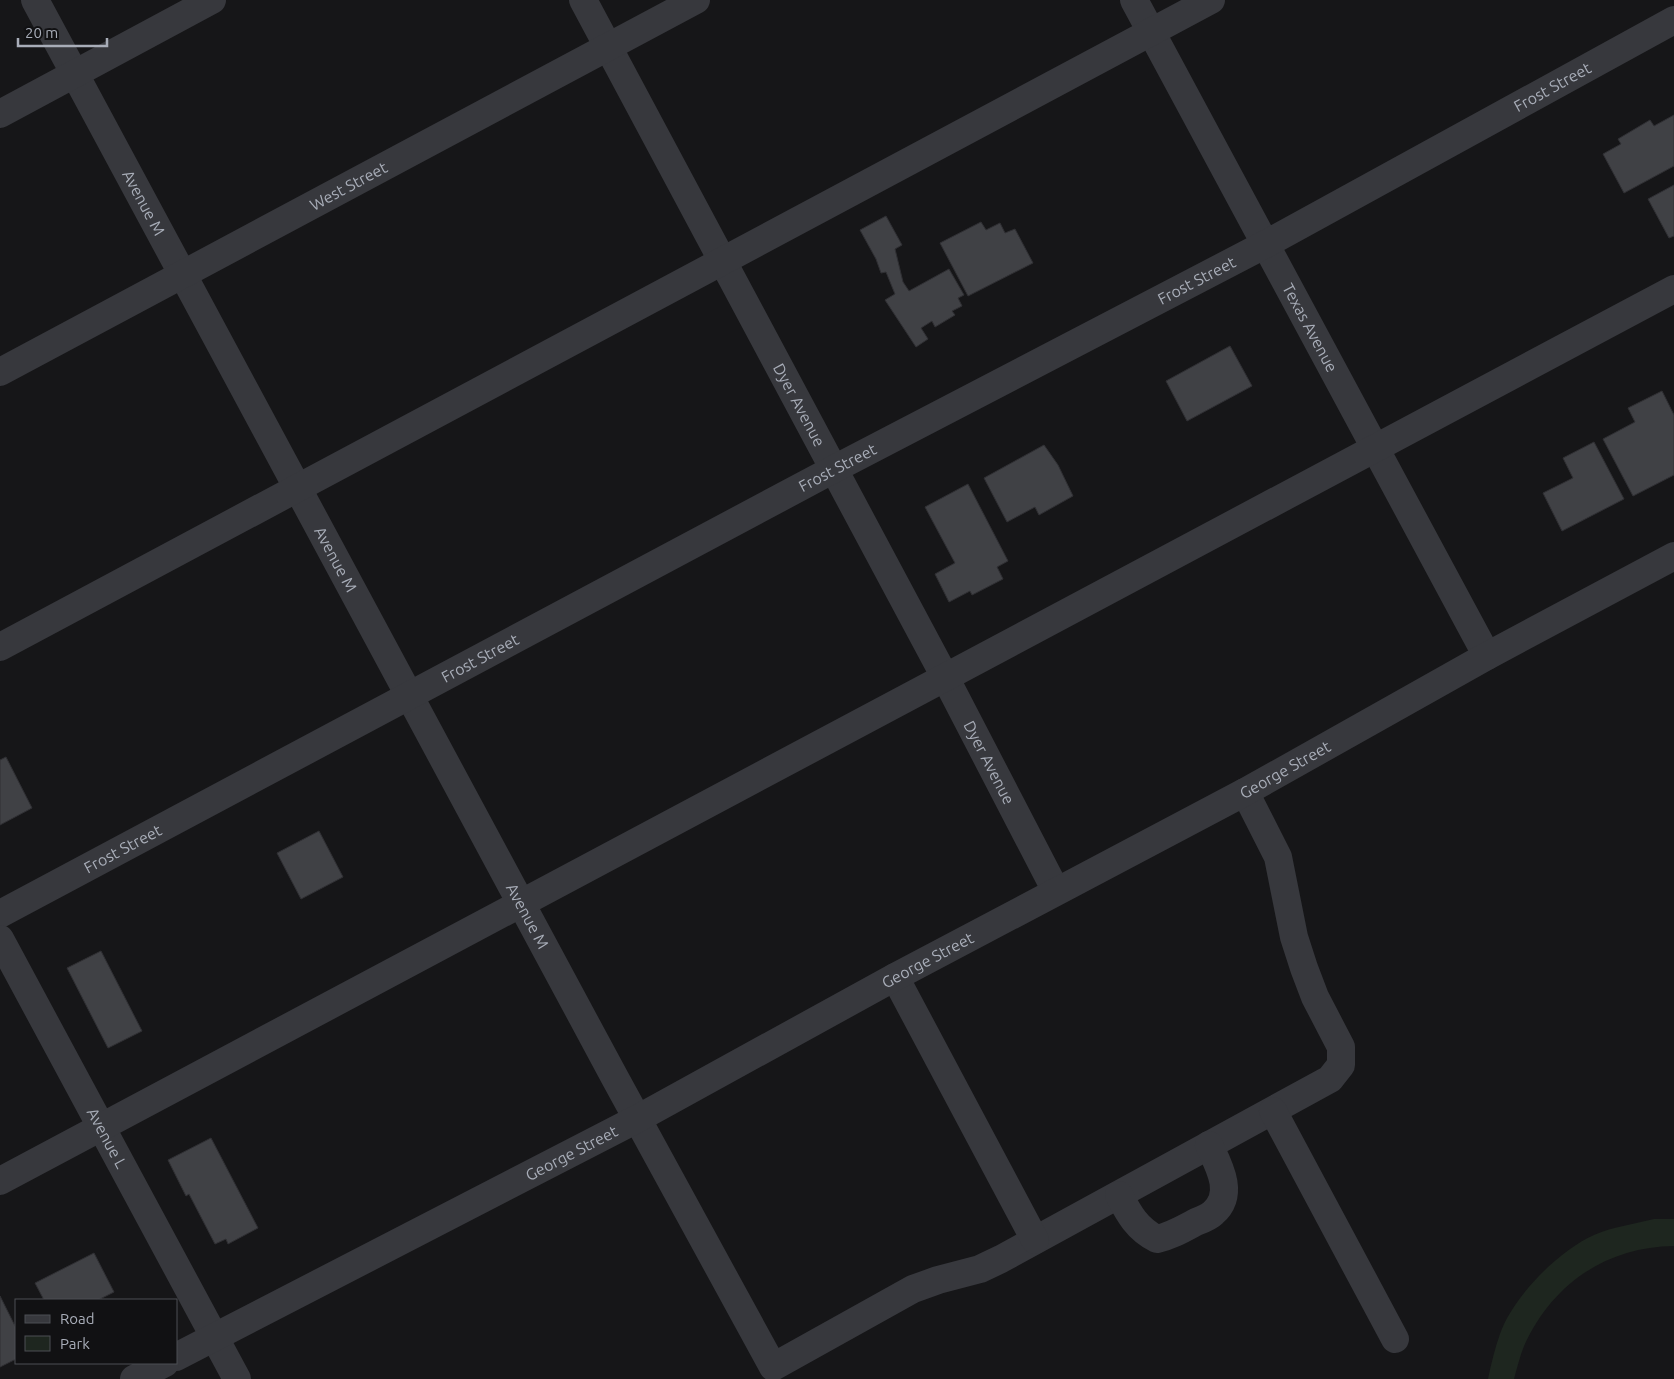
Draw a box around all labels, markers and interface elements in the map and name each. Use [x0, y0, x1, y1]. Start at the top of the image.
scale bar [18, 15, 106, 47]
text: 20 m [25, 24, 58, 41]
street label: Frost Street [1511, 58, 1595, 115]
street label: West Street [307, 157, 391, 214]
street label: Avenue M [119, 167, 169, 238]
street label: Frost Street [1155, 252, 1239, 308]
street label: Texas Avenue [1279, 280, 1341, 375]
street label: Dyer Avenue [770, 360, 829, 449]
street label: Frost Street [795, 439, 880, 495]
street label: Avenue M [311, 523, 361, 595]
street label: Frost Street [438, 630, 522, 686]
street label: Dyer Avenue [960, 718, 1018, 807]
street label: George Street [1236, 737, 1334, 802]
street label: Frost Street [81, 820, 165, 877]
street label: Avenue M [503, 880, 553, 952]
street label: George Street [878, 928, 977, 992]
street label: Avenue L [84, 1105, 131, 1171]
street label: George Street [522, 1121, 621, 1184]
legend [15, 1299, 178, 1364]
text: Road [60, 1310, 95, 1327]
text: Park [60, 1335, 90, 1352]

